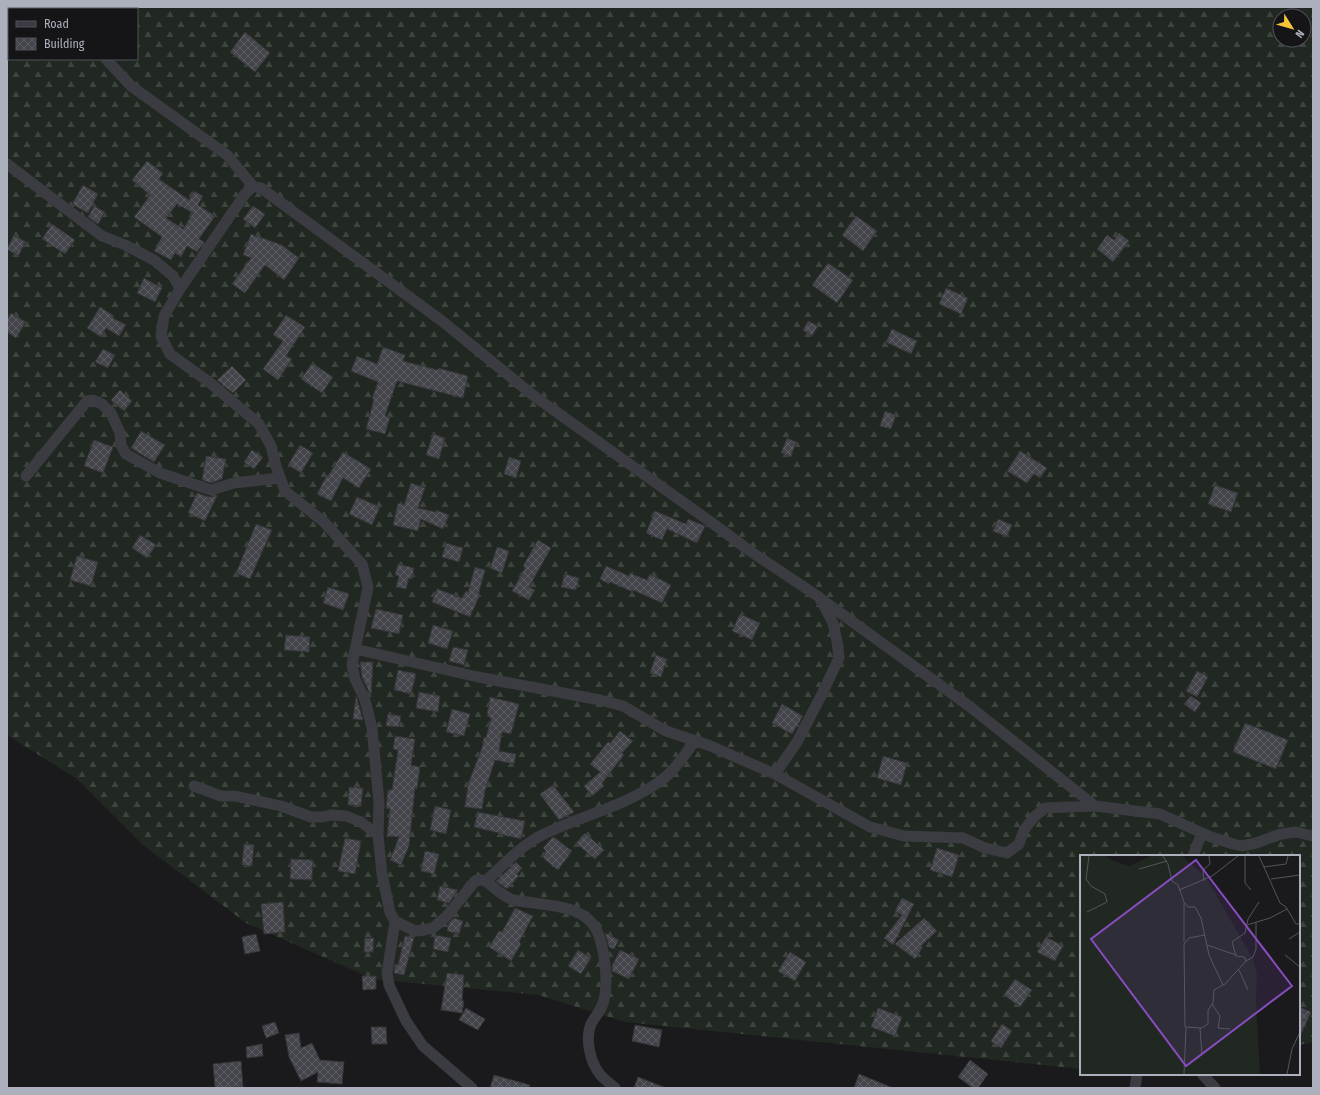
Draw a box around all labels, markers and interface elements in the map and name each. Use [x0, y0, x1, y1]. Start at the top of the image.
legend [8, 8, 138, 60]
north arrow [1272, 8, 1312, 48]
text: Road [44, 17, 69, 31]
text: N [1292, 27, 1307, 40]
text: Building [44, 37, 85, 51]
inset map [1080, 855, 1300, 1075]

